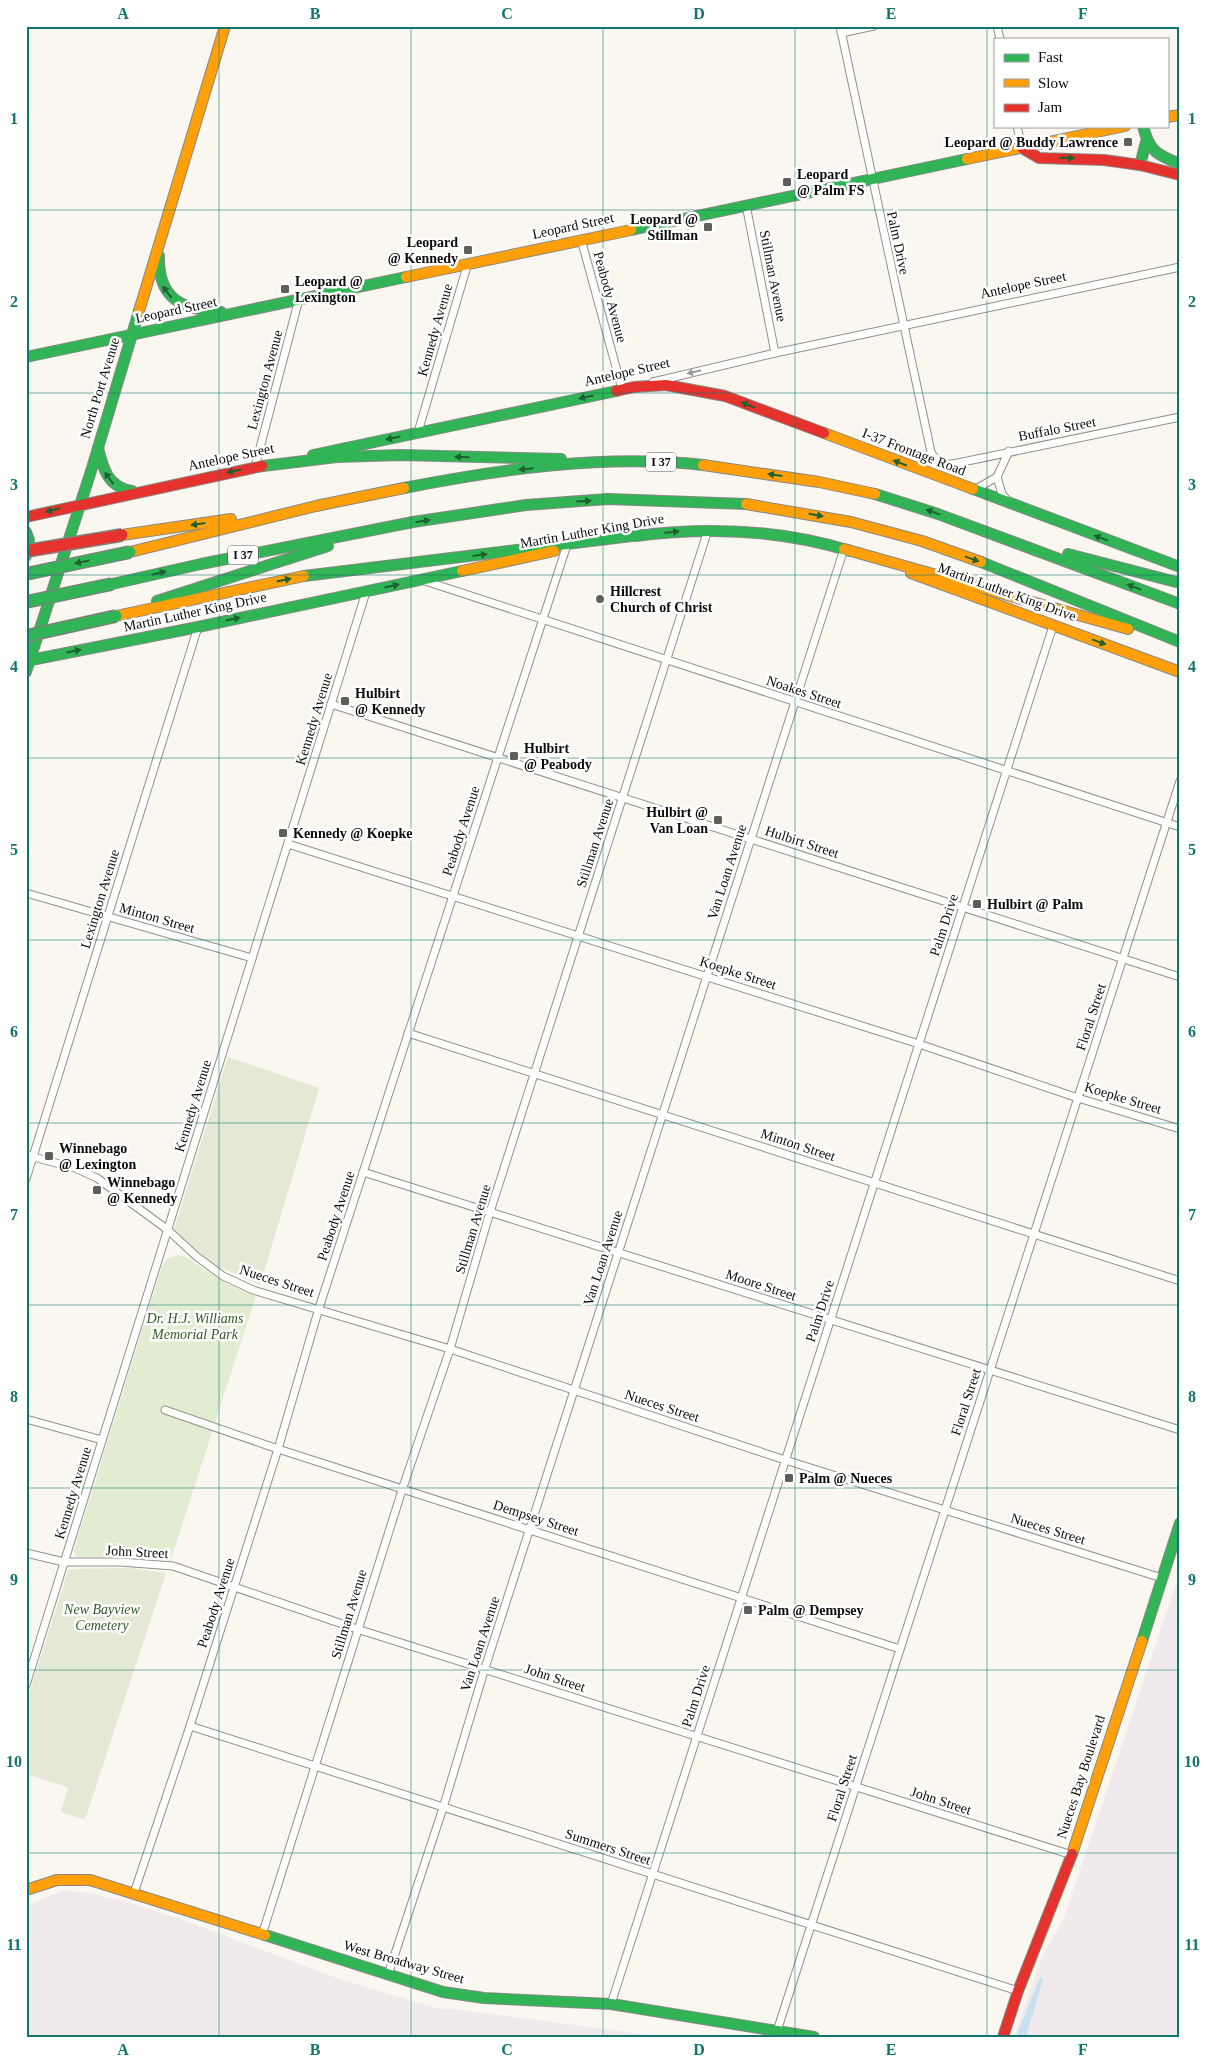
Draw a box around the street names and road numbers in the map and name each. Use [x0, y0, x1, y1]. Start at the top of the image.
street label: Leopard Street [531, 210, 615, 242]
street label: Palm Drive [884, 210, 912, 276]
street label: Stillman Avenue [757, 229, 789, 323]
street label: Peabody Avenue [591, 250, 629, 344]
street label: Antelope Street [979, 269, 1067, 301]
street label: Kennedy Avenue [415, 282, 455, 378]
street label: Leopard Street [134, 294, 218, 326]
street label: Lexington Avenue [244, 328, 286, 432]
street label: North Port Avenue [78, 336, 122, 440]
street label: Antelope Street [583, 355, 671, 389]
street label: Buffalo Street [1017, 414, 1097, 444]
street label: I-37 Frontage Road [860, 425, 968, 479]
street label: Antelope Street [187, 441, 275, 473]
road number: I 37 [646, 452, 676, 472]
street label: Martin Luther King Drive [519, 511, 665, 551]
road number: I 37 [228, 546, 258, 564]
street label: Martin Luther King Drive [936, 560, 1078, 624]
street label: Martin Luther King Drive [122, 590, 268, 634]
street label: Kennedy Avenue [293, 671, 335, 767]
street label: Noakes Street [765, 673, 844, 711]
street label: Peabody Avenue [439, 784, 483, 878]
street label: Stillman Avenue [574, 797, 616, 889]
street label: Van Loan Avenue [705, 822, 749, 922]
street label: Hulbirt Street [763, 823, 841, 861]
street label: Lexington Avenue [78, 848, 122, 950]
street label: Palm Drive [927, 892, 961, 958]
street label: Minton Street [118, 900, 196, 936]
street label: Koepke Street [698, 954, 778, 992]
street label: Floral Street [1073, 981, 1109, 1052]
street label: Kennedy Avenue [172, 1058, 214, 1154]
street label: Koepke Street [1083, 1079, 1163, 1117]
street label: Minton Street [759, 1126, 837, 1164]
street label: Peabody Avenue [314, 1169, 358, 1263]
street label: Stillman Avenue [452, 1182, 494, 1276]
street label: Van Loan Avenue [581, 1208, 625, 1308]
street label: Nueces Street [238, 1262, 316, 1300]
street label: Moore Street [724, 1267, 798, 1304]
street label: Palm Drive [803, 1278, 837, 1344]
street label: Floral Street [948, 1366, 984, 1437]
street label: Nueces Street [623, 1387, 701, 1425]
street label: Kennedy Avenue [52, 1445, 94, 1541]
street label: Dempsey Street [491, 1497, 581, 1539]
street label: Nueces Street [1009, 1511, 1087, 1548]
street label: John Street [105, 1543, 169, 1561]
street label: Peabody Avenue [194, 1556, 238, 1650]
street label: Stillman Avenue [328, 1567, 370, 1661]
street label: Van Loan Avenue [458, 1594, 502, 1694]
street label: John Street [523, 1661, 587, 1695]
street label: Palm Drive [679, 1663, 713, 1729]
street label: Nueces Bay Boulevard [1054, 1713, 1108, 1841]
street label: Floral Street [824, 1752, 860, 1823]
street label: John Street [909, 1784, 973, 1818]
street label: Summers Street [563, 1826, 653, 1868]
street label: West Broadway Street [342, 1938, 466, 1986]

